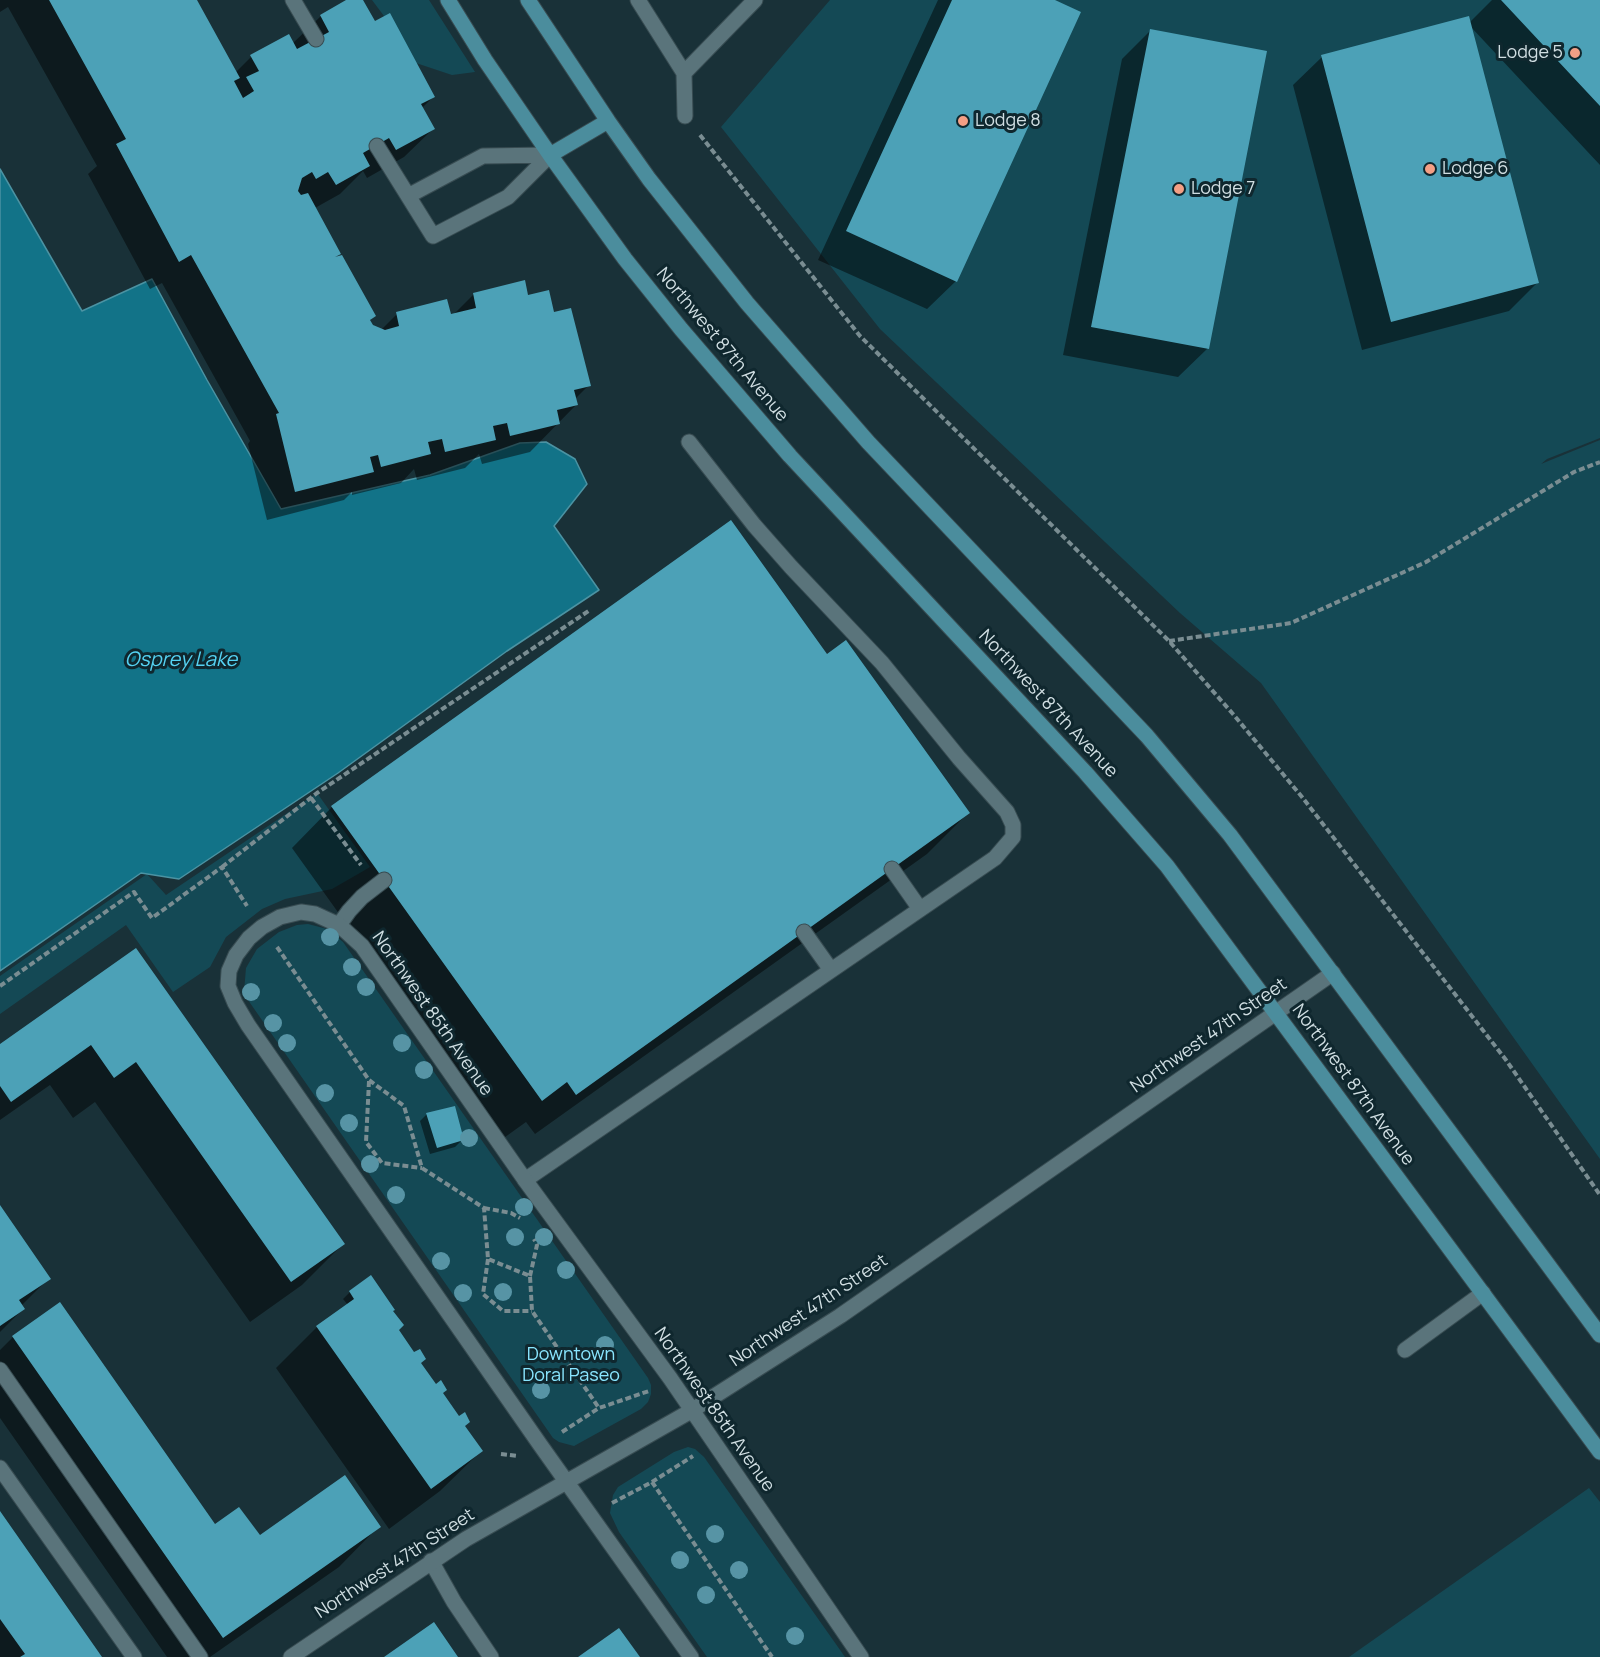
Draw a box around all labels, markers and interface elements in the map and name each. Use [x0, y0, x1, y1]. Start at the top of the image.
place label: Lodge 5 [1497, 42, 1563, 64]
marker: Lodge 5 [1568, 46, 1582, 60]
place label: Lodge 8 [975, 110, 1041, 132]
marker: Lodge 8 [956, 114, 970, 128]
place label: Lodge 6 [1442, 158, 1508, 180]
marker: Lodge 6 [1423, 162, 1437, 176]
place label: Lodge 7 [1191, 178, 1255, 200]
marker: Lodge 7 [1172, 182, 1186, 196]
street label: Northwest 87th Avenue [651, 264, 793, 426]
street label: Northwest 87th Avenue [974, 626, 1122, 782]
water label: Osprey Lake [125, 648, 237, 672]
street label: Northwest 85th Avenue [367, 928, 497, 1100]
street label: Northwest 47th Street [1127, 974, 1291, 1098]
street label: Northwest 87th Avenue [1287, 1000, 1419, 1170]
street label: Northwest 47th Street [726, 1250, 892, 1372]
street label: Northwest 85th Avenue [649, 1324, 779, 1496]
park label: Downtown Doral Paseo [522, 1344, 620, 1386]
street label: Northwest 47th Street [311, 1504, 479, 1624]

